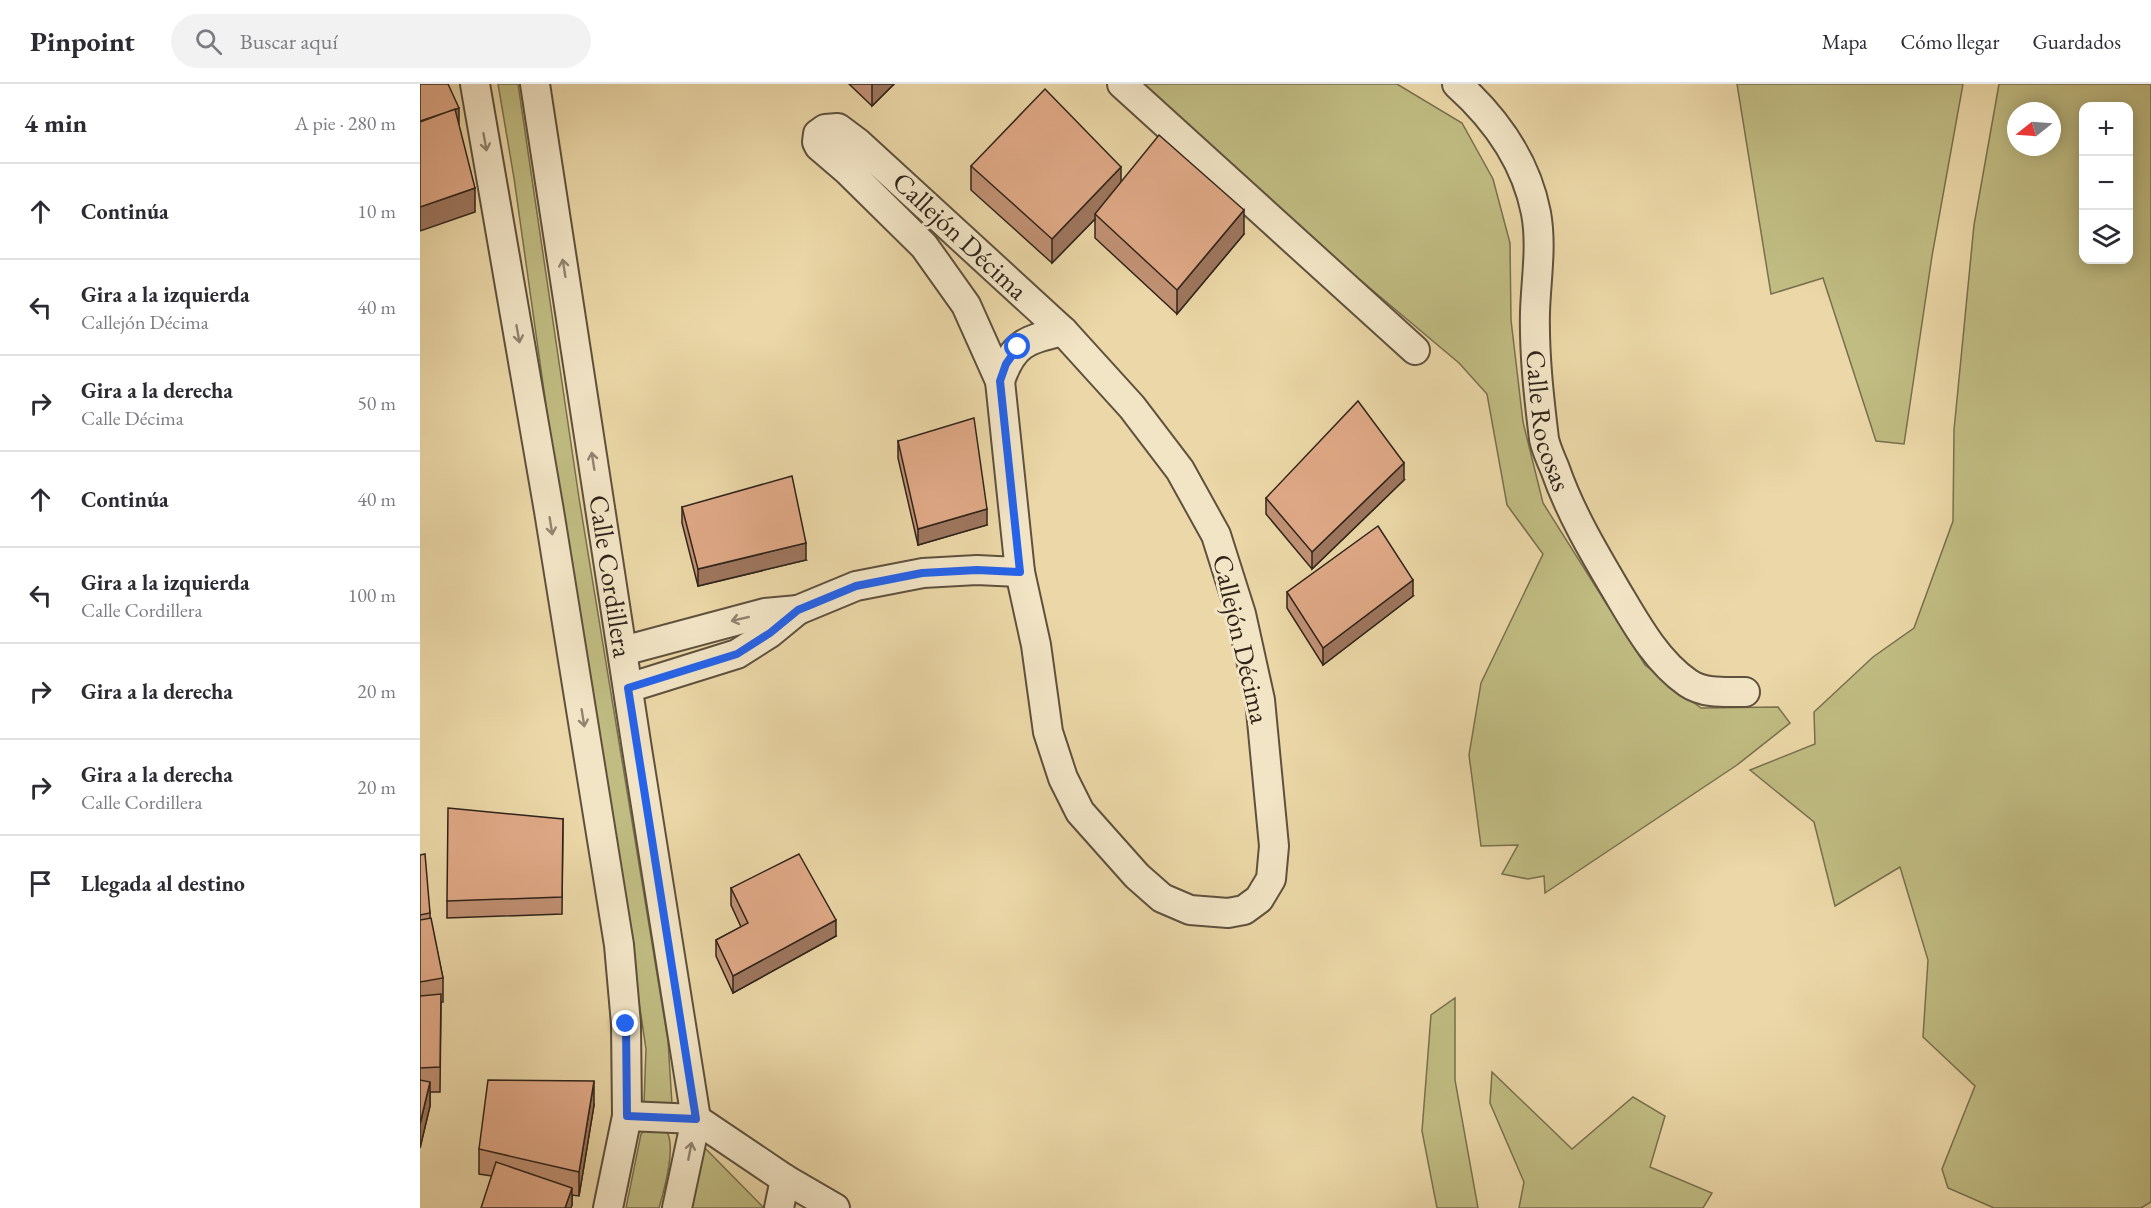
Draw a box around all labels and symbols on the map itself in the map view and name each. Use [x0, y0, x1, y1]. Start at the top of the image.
north arrow [2007, 102, 2061, 156]
one-way arrow [480, 131, 491, 151]
street label: Callejón Décima [885, 164, 1036, 307]
one-way arrow [558, 259, 569, 278]
one-way arrow [513, 323, 524, 343]
route start [1004, 333, 1030, 359]
street label: Calle Rocosas [1519, 349, 1580, 496]
one-way arrow [588, 451, 599, 471]
street label: Calle Cordillera [581, 492, 641, 660]
one-way arrow [546, 516, 557, 535]
street label: Callejón Décima [1205, 551, 1278, 727]
one-way arrow [731, 613, 750, 625]
one-way arrow [577, 708, 588, 728]
route end [612, 1010, 638, 1036]
one-way arrow [685, 1142, 696, 1161]

